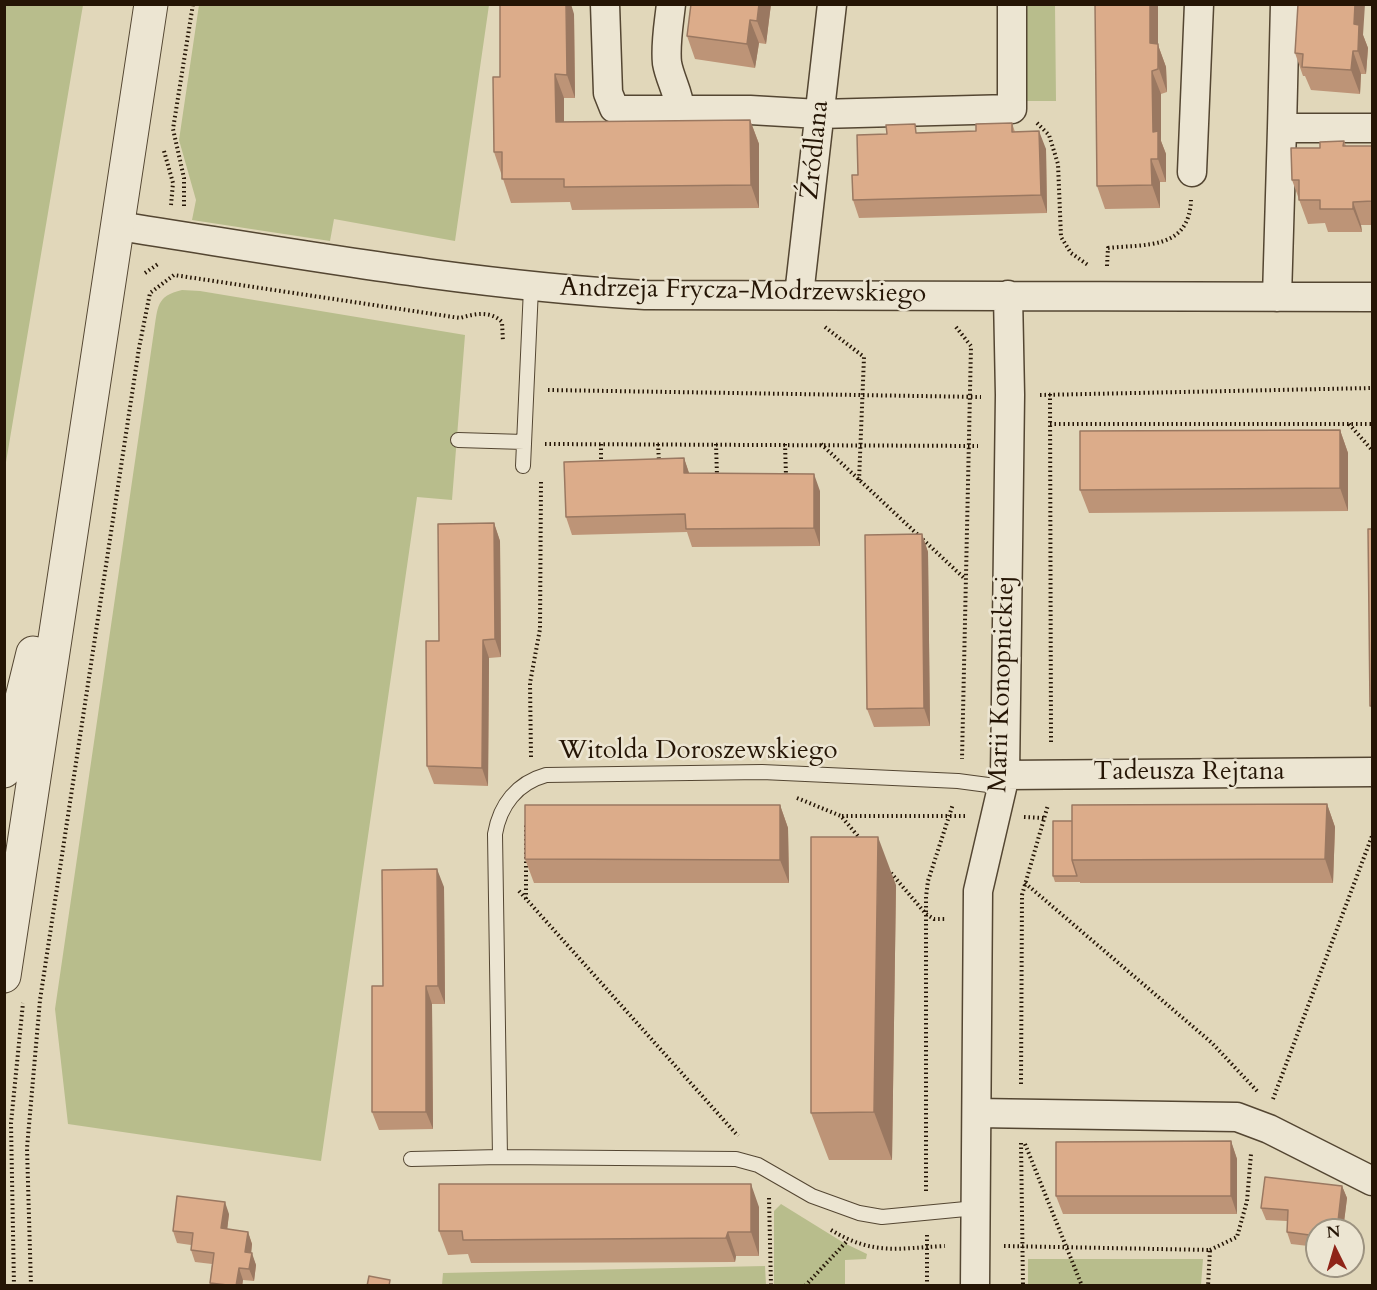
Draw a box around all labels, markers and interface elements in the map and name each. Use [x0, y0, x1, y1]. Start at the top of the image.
street label: Źródlana [795, 99, 837, 201]
street label: Andrzeja Frycza-Modrzewskiego [560, 273, 926, 311]
street label: Marii Konopnickiej [984, 575, 1022, 793]
street label: Witolda Doroszewskiego [558, 736, 838, 768]
street label: Tadeusza Rejtana [1093, 757, 1285, 789]
north arrow [1305, 1218, 1365, 1278]
text: N [1326, 1220, 1341, 1244]

